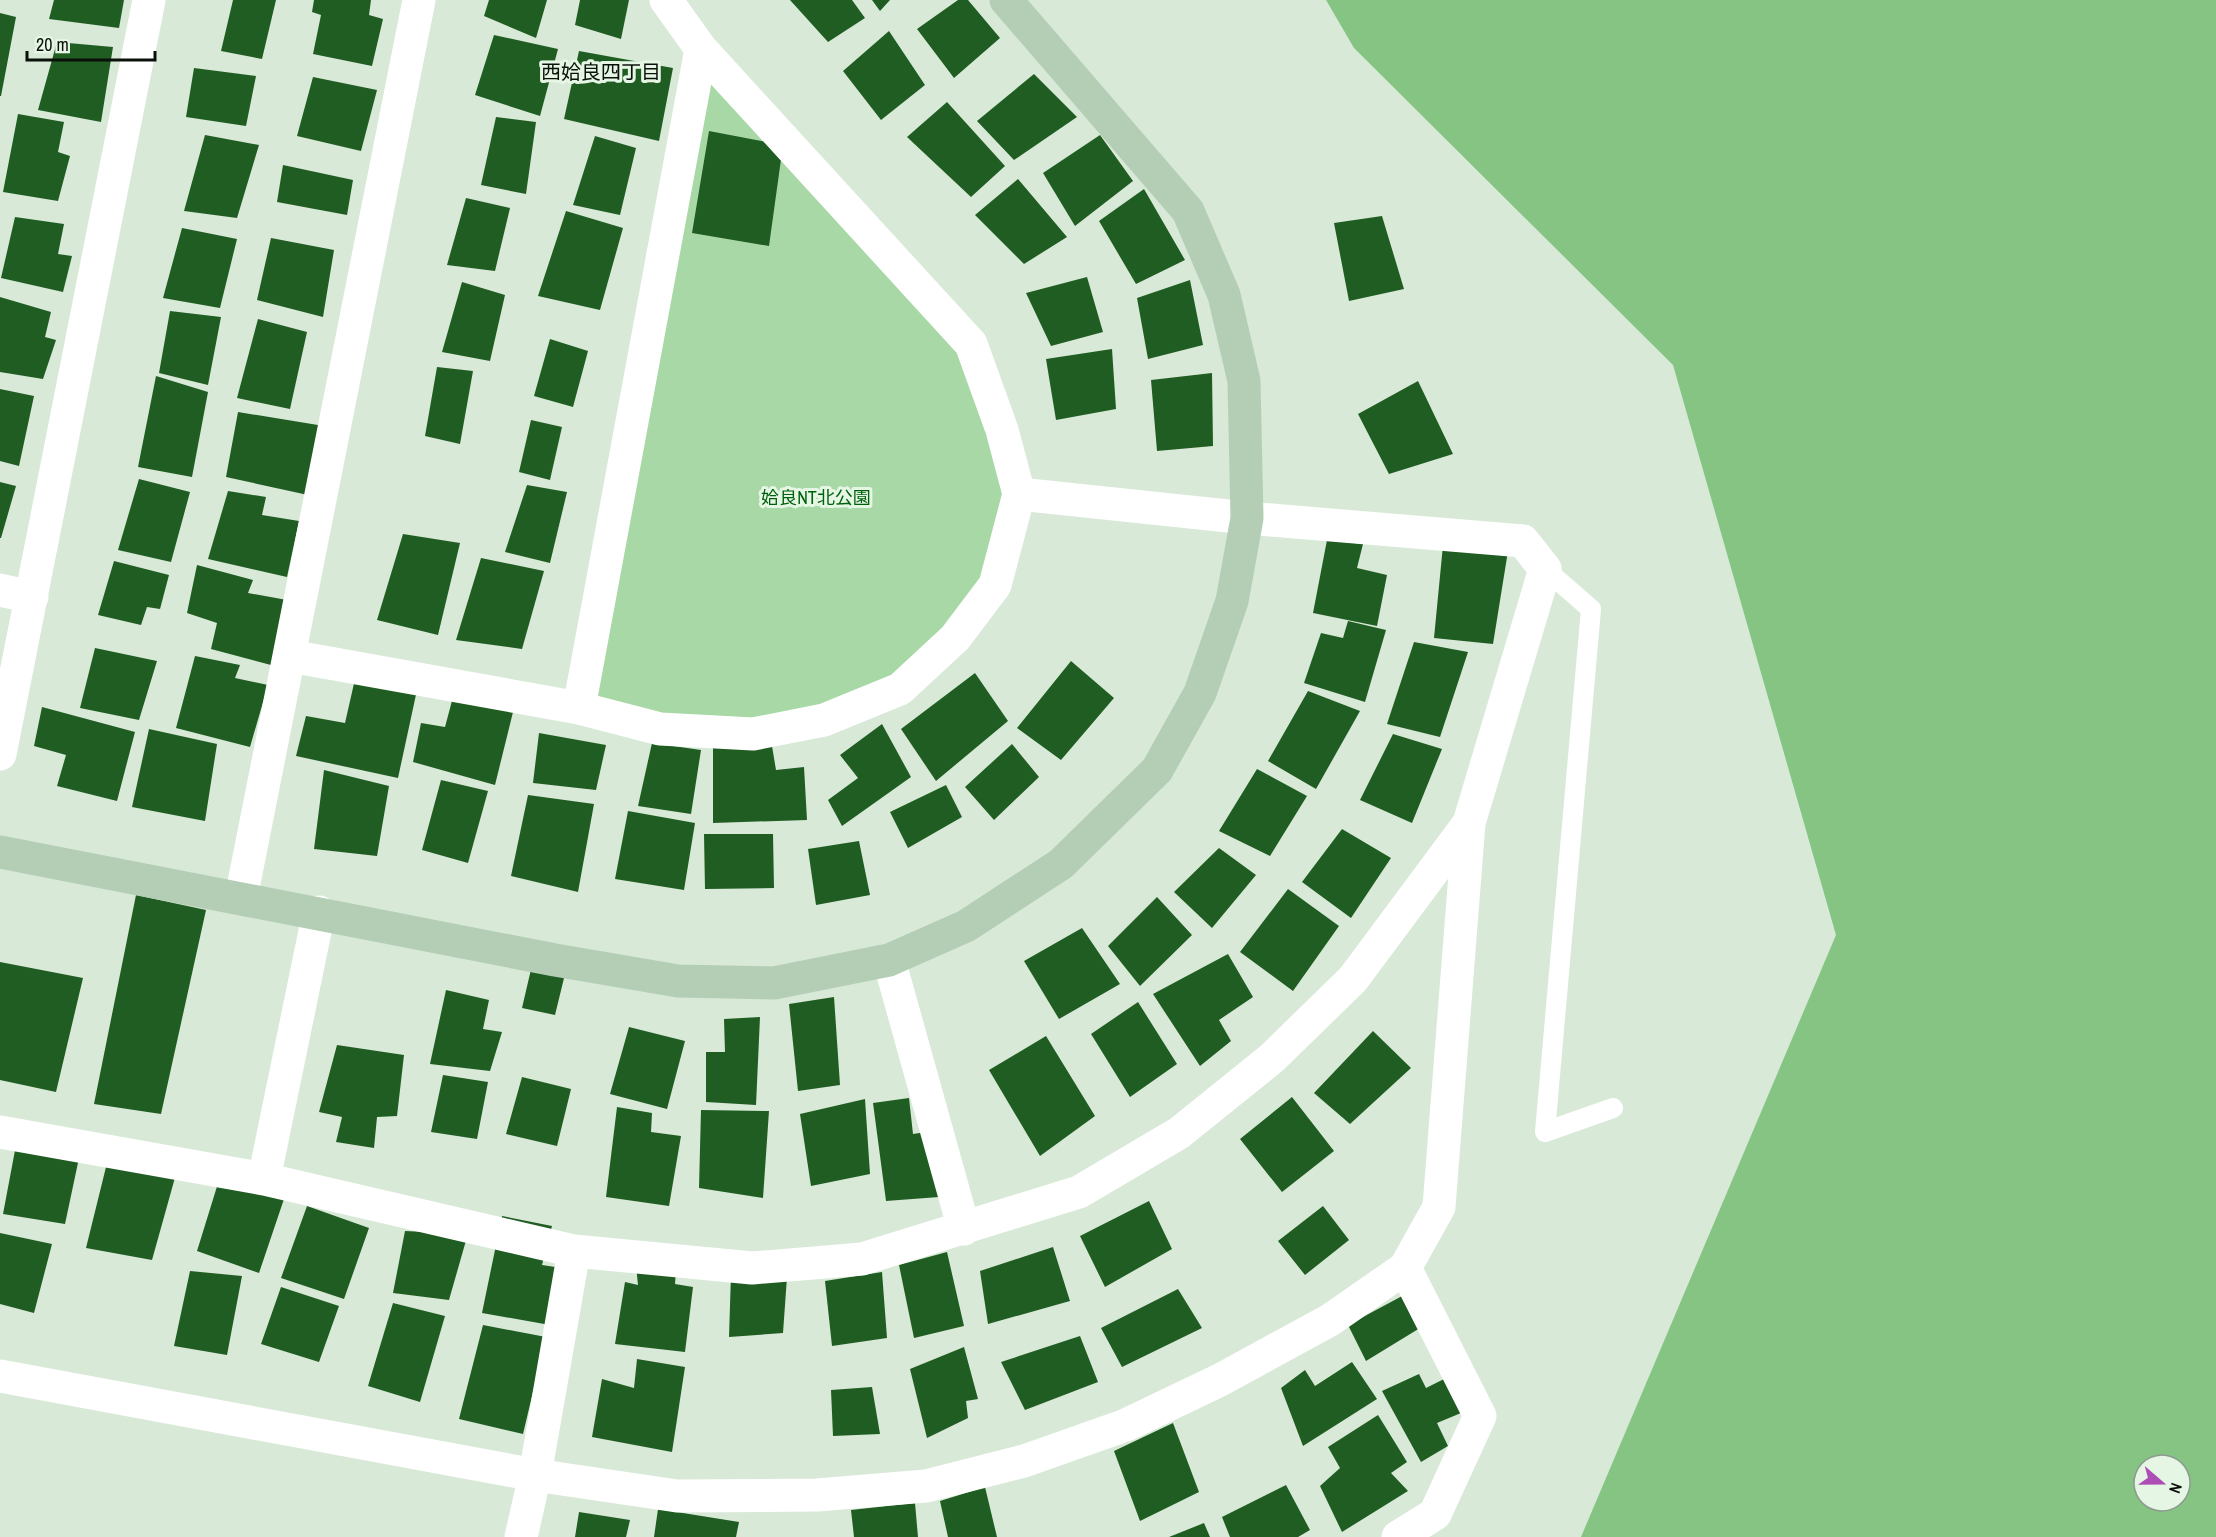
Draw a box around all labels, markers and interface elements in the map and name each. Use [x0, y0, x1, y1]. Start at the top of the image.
scale bar [27, 24, 154, 62]
text: 20 m [36, 32, 69, 57]
district label: 西姶良四丁目 [541, 58, 661, 85]
park label: 姶良NT北公園 [761, 485, 871, 510]
north arrow [2132, 1453, 2192, 1513]
text: N [2164, 1480, 2188, 1496]

